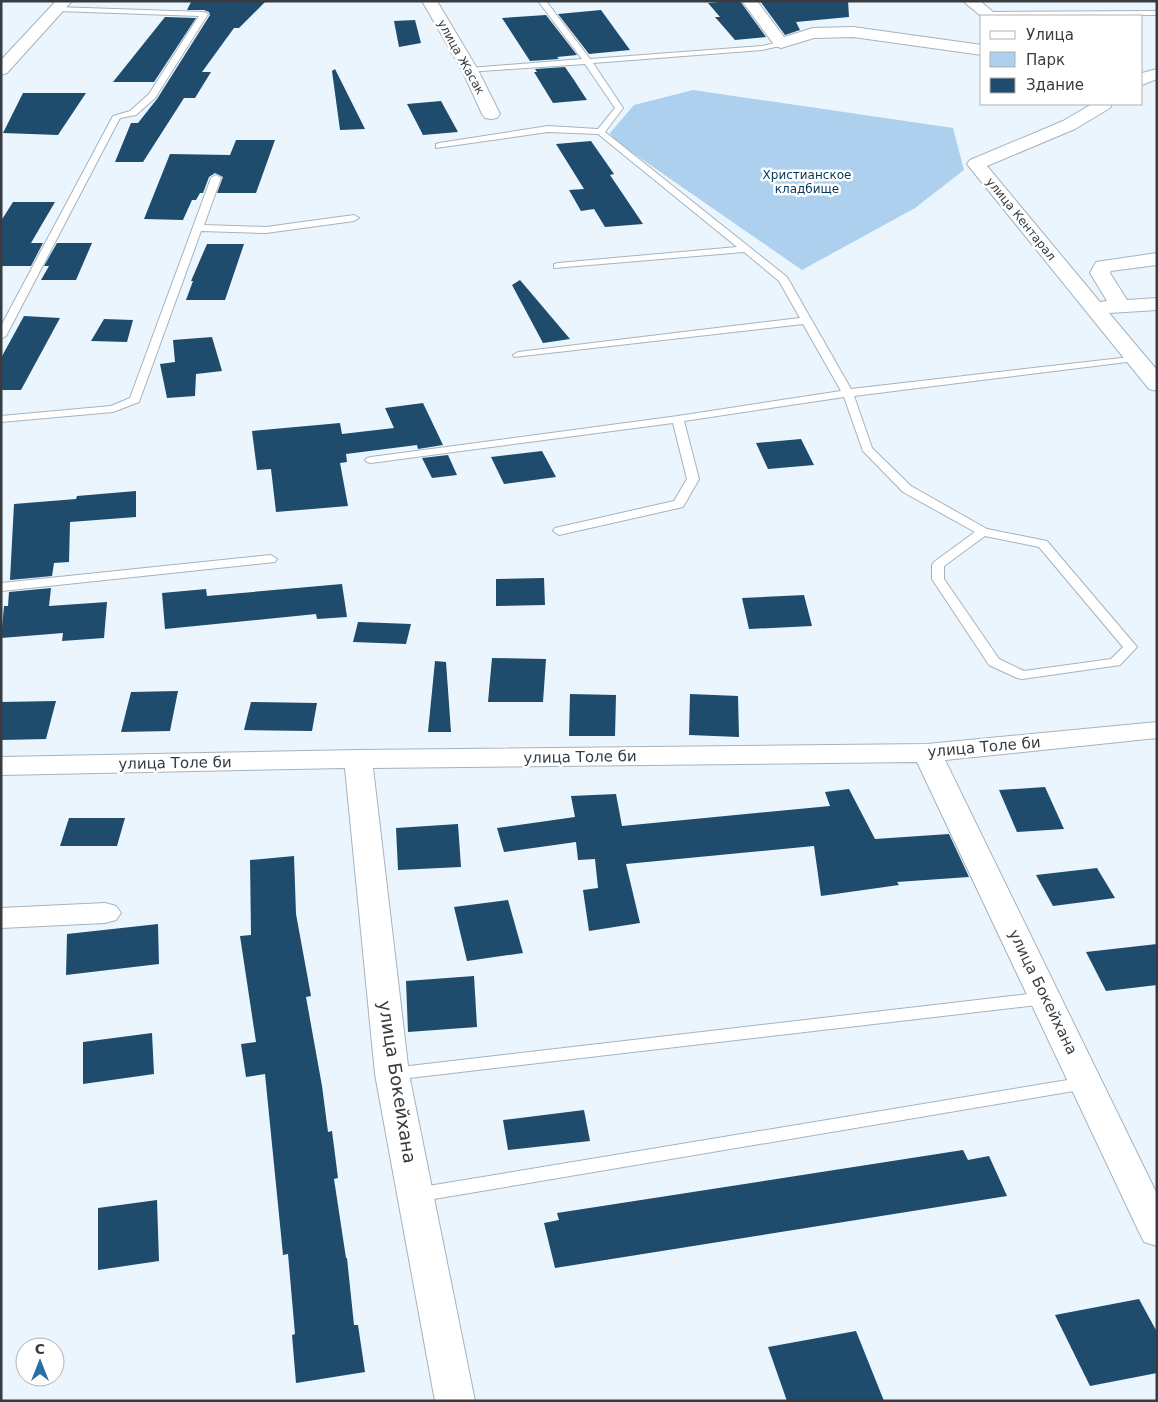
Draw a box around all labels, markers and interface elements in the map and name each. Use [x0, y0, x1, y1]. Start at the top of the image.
legend [980, 15, 1143, 105]
street label: улица Жасак [435, 17, 487, 97]
text: Улица [1026, 26, 1074, 44]
text: Парк [1026, 51, 1065, 69]
text: Здание [1026, 76, 1084, 94]
park label: Христианское кладбище [763, 168, 851, 196]
street label: улица Кентарал [983, 175, 1059, 263]
street label: улица Толе би [927, 733, 1041, 761]
street label: улица Толе би [523, 747, 637, 767]
street label: улица Толе би [118, 753, 232, 773]
street label: улица Бокейхана [1005, 927, 1081, 1057]
street label: улица Бокейхана [374, 999, 421, 1165]
north arrow [15, 1337, 65, 1387]
text: С [35, 1341, 45, 1357]

